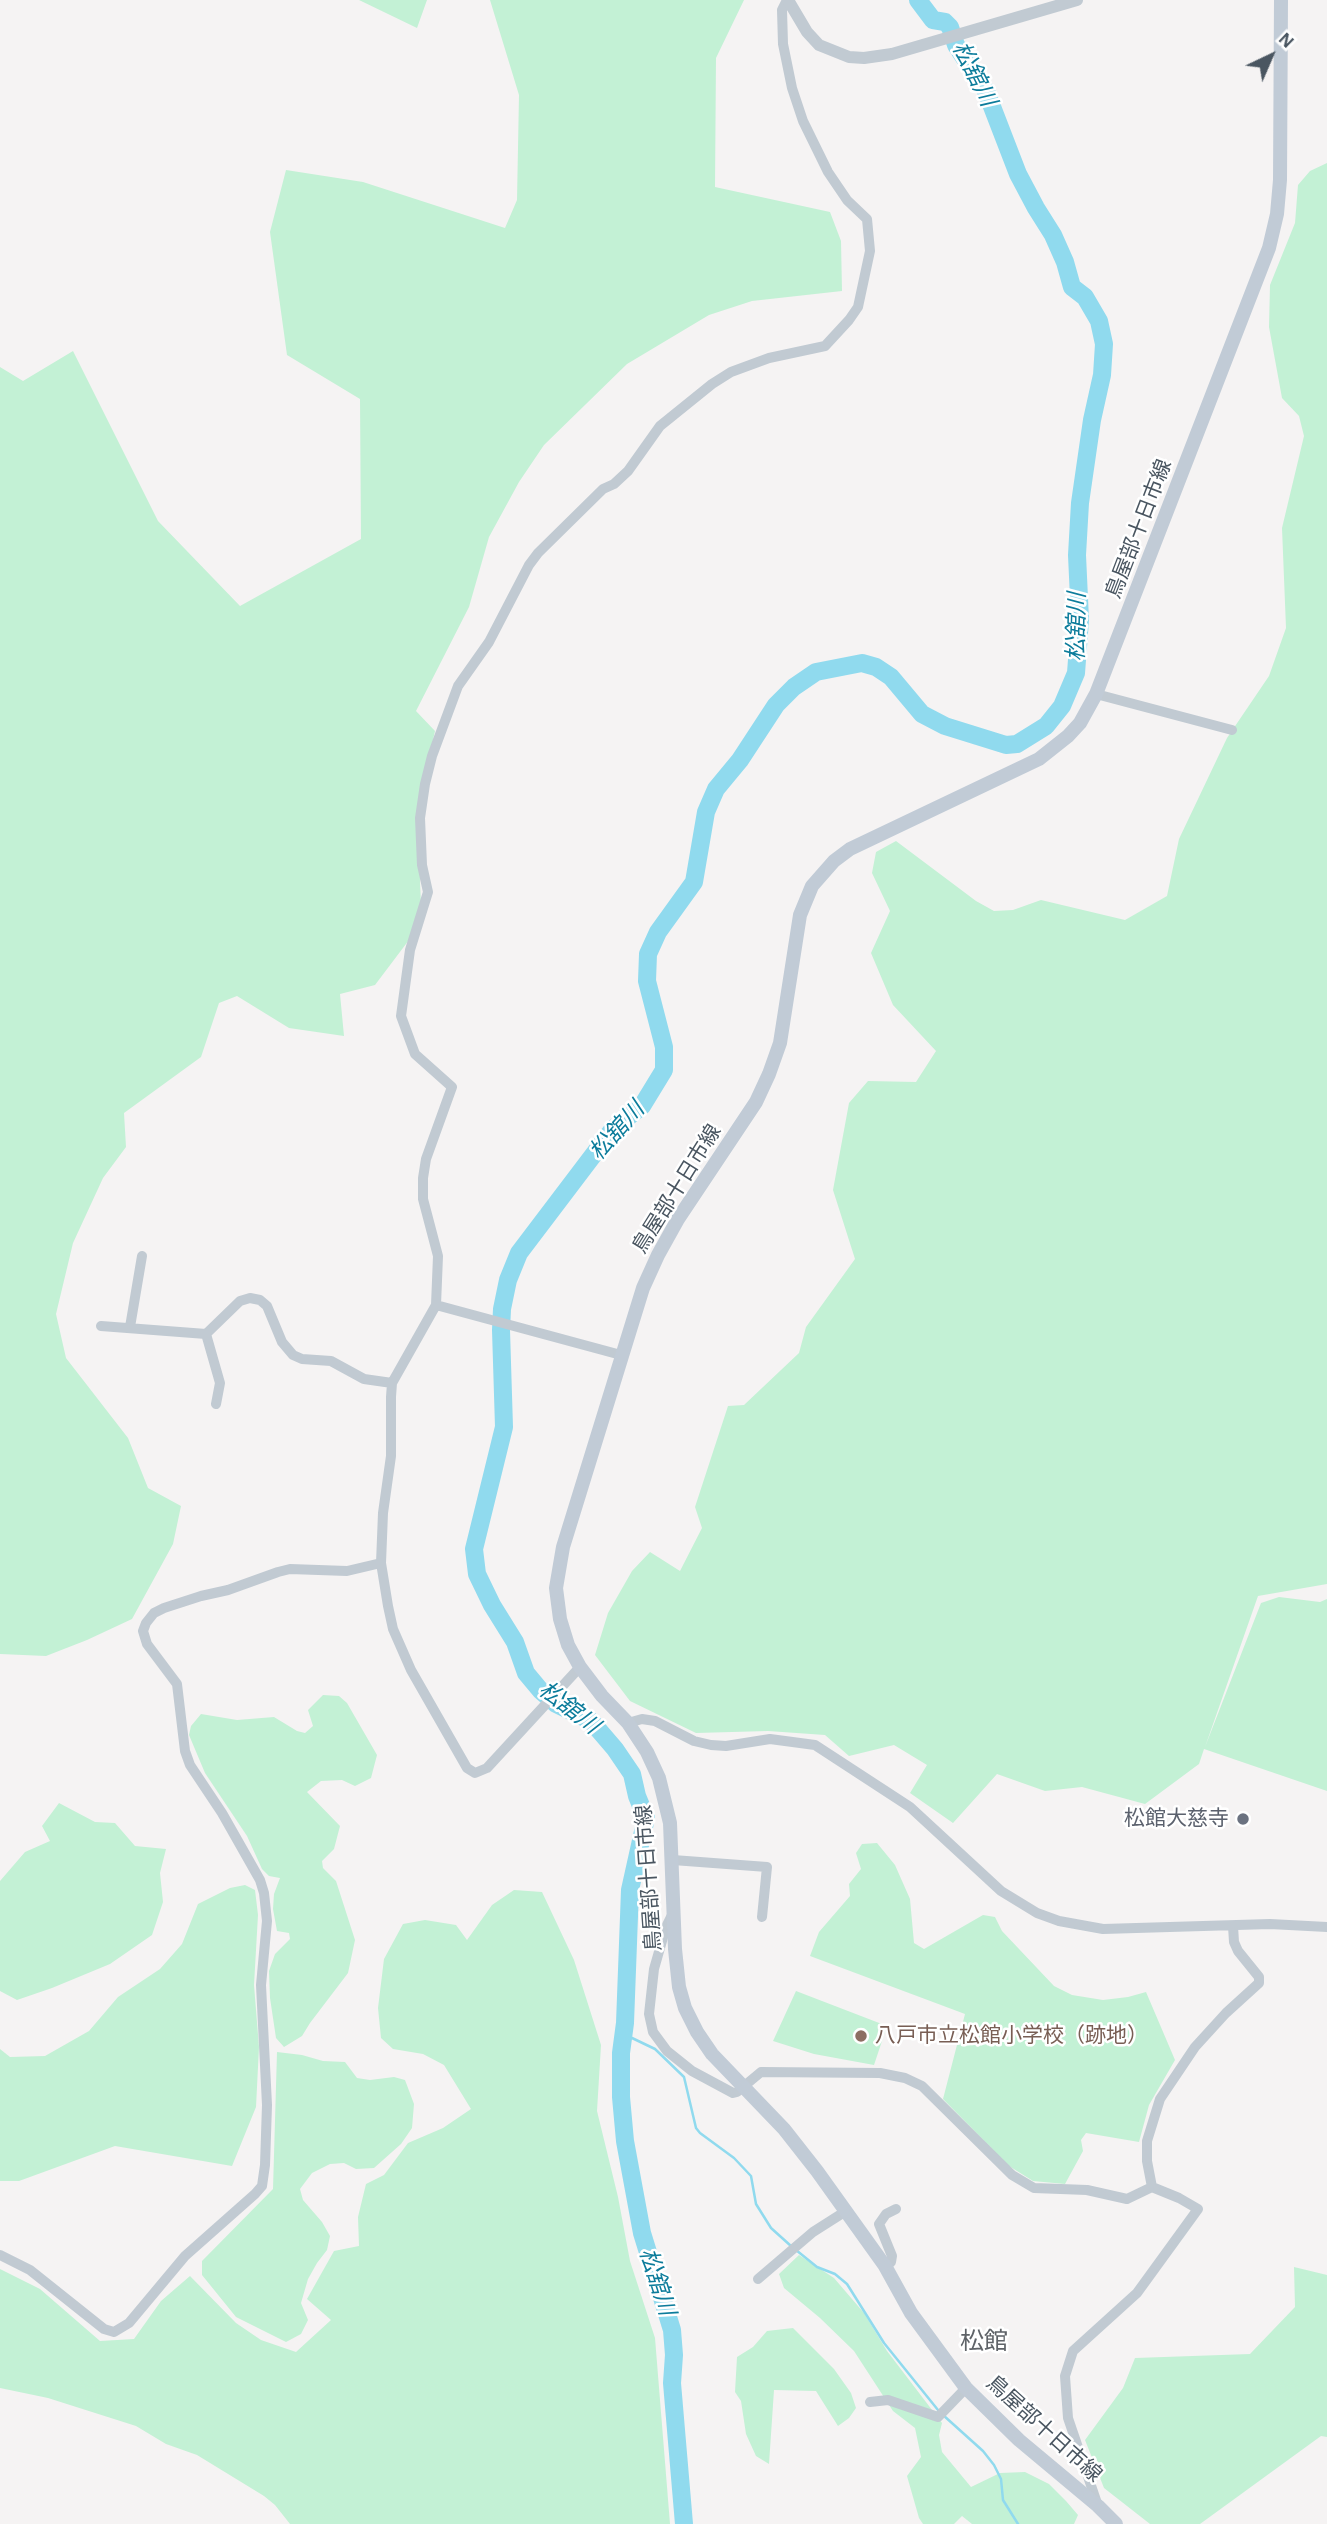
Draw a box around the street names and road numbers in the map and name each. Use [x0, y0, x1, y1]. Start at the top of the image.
street label: 鳥屋部十日市線 [1101, 456, 1177, 602]
street label: 鳥屋部十日市線 [627, 1120, 727, 1258]
street label: 鳥屋部十日市線 [631, 1804, 667, 1952]
street label: 鳥屋部十日市線 [981, 2370, 1107, 2488]

